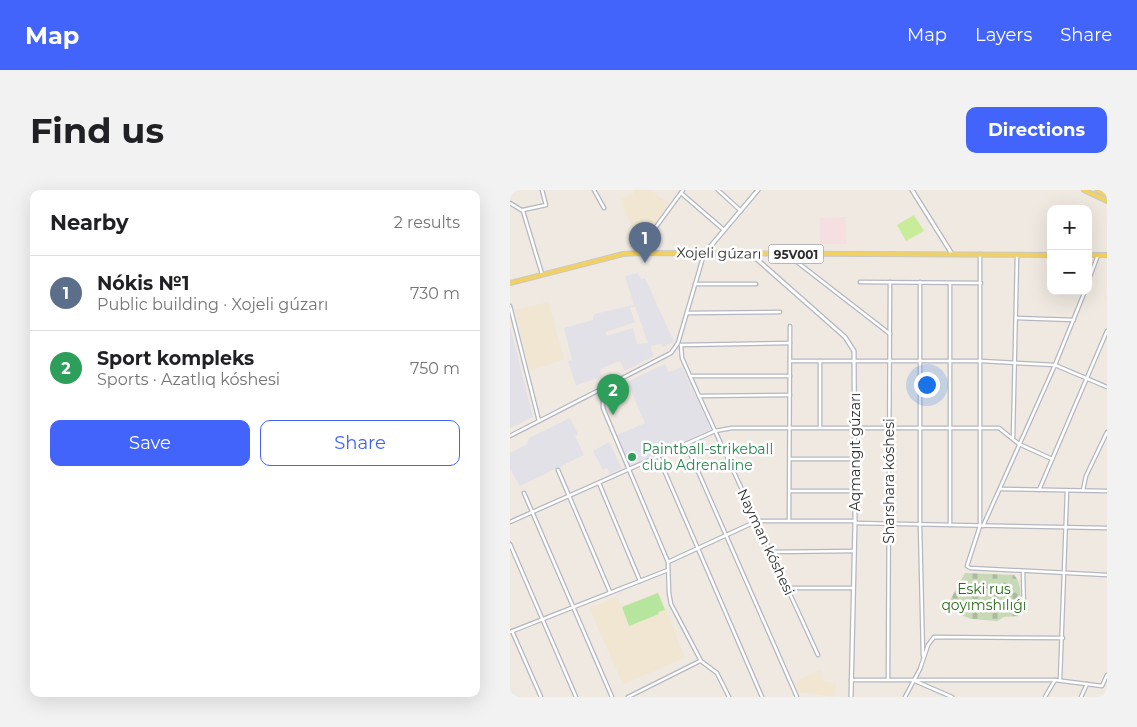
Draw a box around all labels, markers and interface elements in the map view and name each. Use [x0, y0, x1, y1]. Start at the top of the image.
text: Map [25, 21, 79, 50]
text: Map [907, 24, 947, 46]
text: Layers [975, 24, 1032, 46]
text: Share [1060, 24, 1112, 46]
button: Directions [966, 107, 1107, 153]
text: Find us [30, 109, 164, 152]
map controls [1047, 205, 1092, 295]
button: + [1047, 205, 1092, 250]
text: Nearby [50, 210, 129, 235]
text: 2 results [394, 213, 460, 232]
pin: 1 [629, 222, 661, 263]
street label: Xojeli gúzarı [677, 243, 761, 263]
road number: 95V001 [768, 244, 824, 264]
button: − [1047, 250, 1092, 295]
text: Nókis №1 [97, 272, 189, 295]
text: 1 [63, 284, 69, 303]
text: 730 m [410, 284, 460, 303]
text: Public building · Xojeli gúzarı [97, 295, 328, 314]
text: Sport kompleks [97, 347, 254, 370]
text: 2 [61, 359, 71, 378]
text: 750 m [410, 359, 460, 378]
text: Sports · Azatlıq kóshesi [97, 370, 280, 389]
your location [914, 372, 940, 398]
pin: 2 [597, 374, 629, 415]
street label: Aqmangıt gúzarı [846, 393, 864, 511]
street label: Sharshara kóshesi [880, 418, 898, 544]
button: Save [50, 420, 250, 466]
button: Share [260, 420, 460, 466]
place label: Paintball-strikeball club Adrenaline [642, 440, 773, 474]
marker: Paintball-strikeball club Adrenaline [626, 451, 638, 463]
street label: Nayman kóshesi [733, 486, 799, 598]
park label: Eski rus qoyımshılıǵı [941, 580, 1027, 614]

